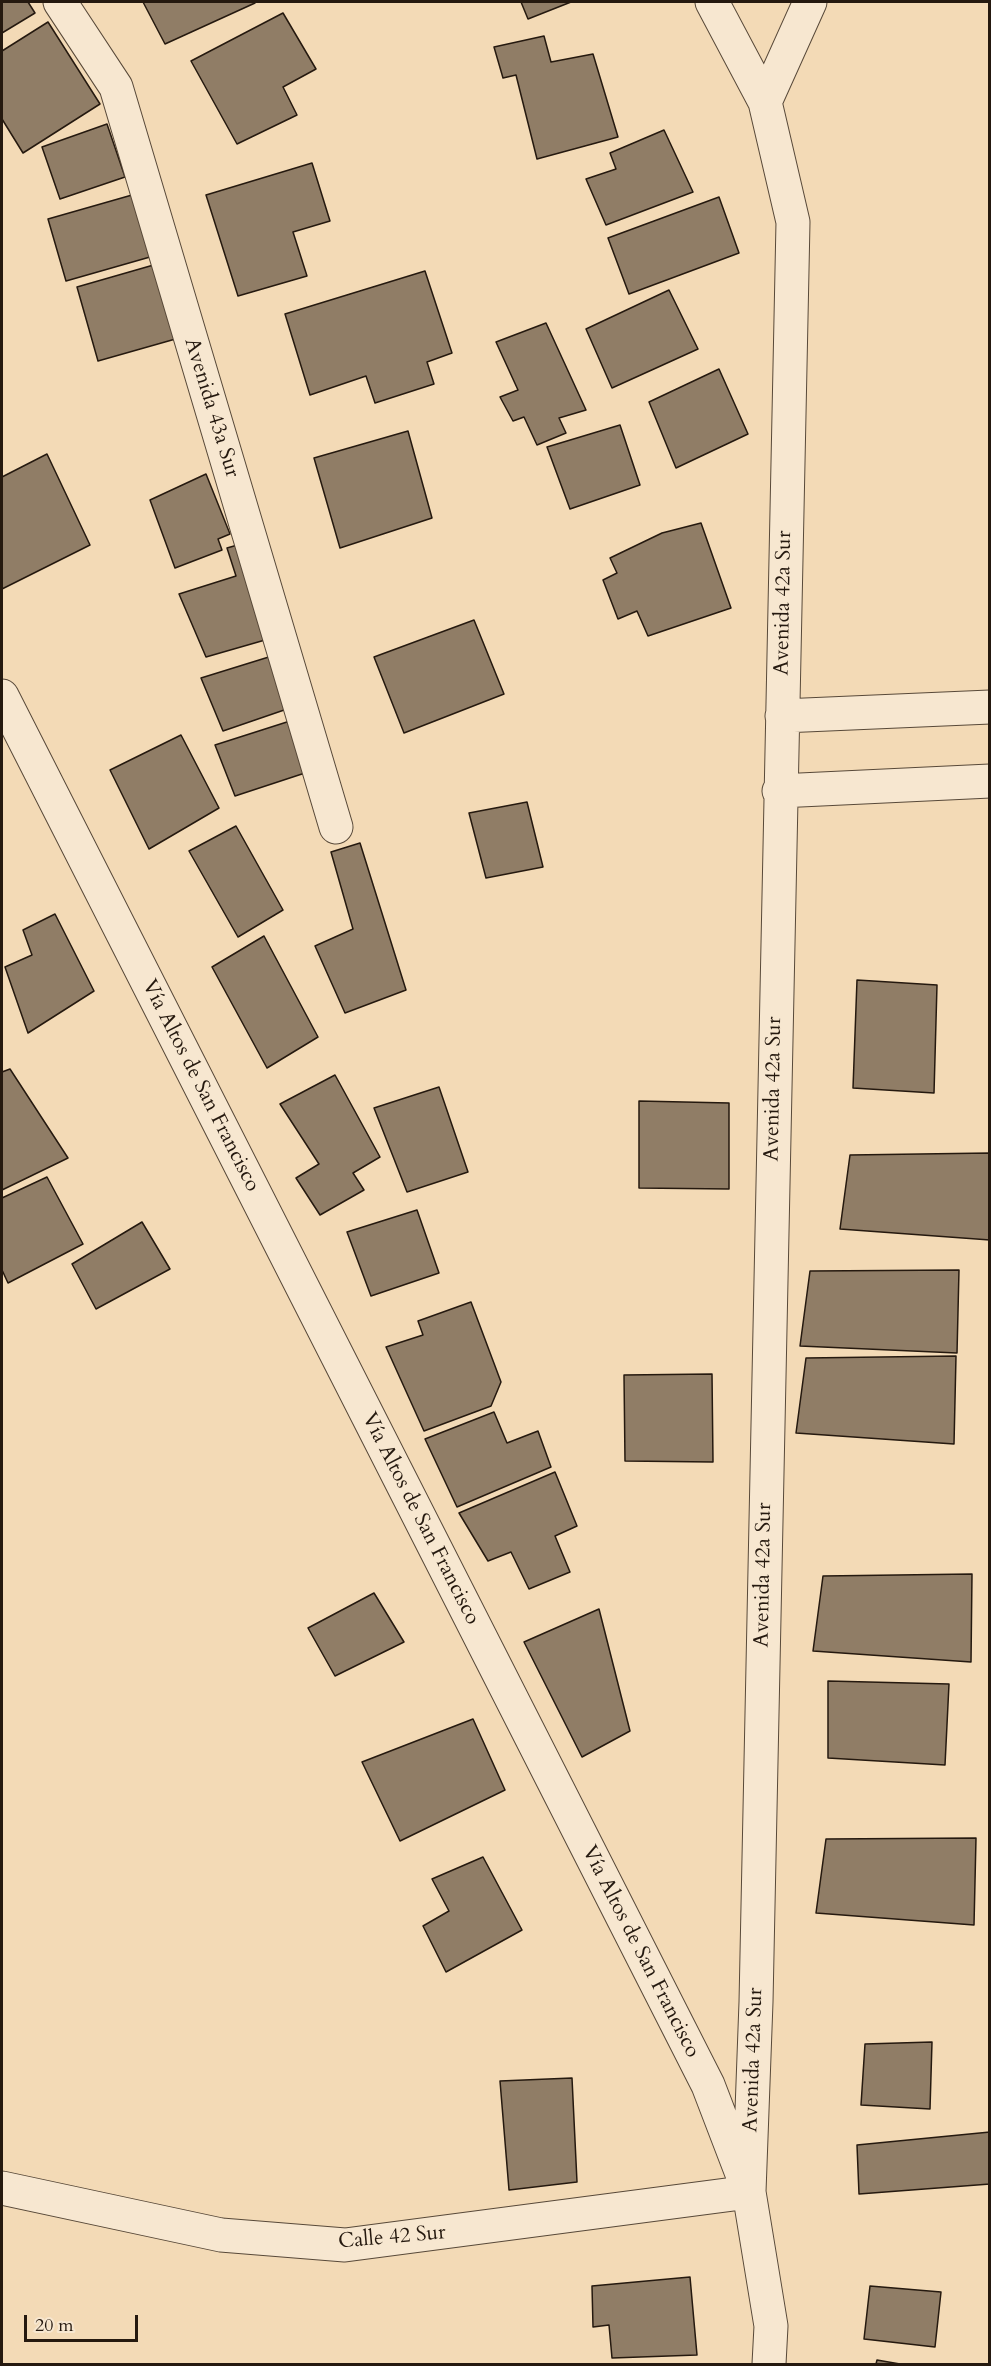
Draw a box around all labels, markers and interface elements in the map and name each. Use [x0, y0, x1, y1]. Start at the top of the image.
street label: Avenida 43a Sur [178, 335, 244, 481]
street label: Avenida 42a Sur [770, 530, 798, 676]
street label: Vía Altos de San Francisco [136, 976, 264, 1196]
street label: Avenida 42a Sur [760, 1016, 788, 1162]
street label: Vía Altos de San Francisco [356, 1409, 484, 1629]
street label: Avenida 42a Sur [750, 1502, 778, 1648]
street label: Vía Altos de San Francisco [576, 1842, 704, 2062]
street label: Avenida 42a Sur [739, 1987, 769, 2133]
street label: Calle 42 Sur [337, 2221, 447, 2255]
scale bar [27, 2303, 141, 2341]
text: 20 m [35, 2313, 74, 2338]

